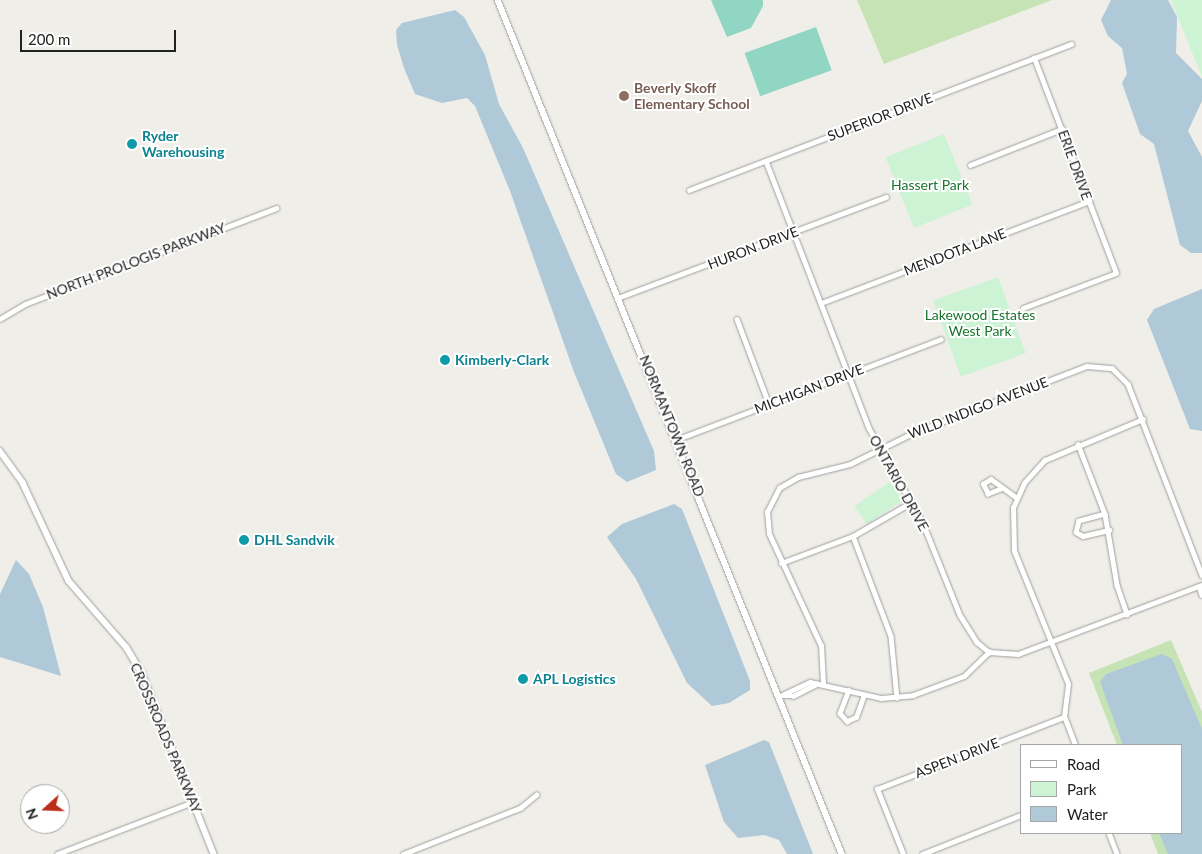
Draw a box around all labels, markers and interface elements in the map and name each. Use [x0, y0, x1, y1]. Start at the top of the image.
scale bar [22, 20, 179, 52]
text: 200 m [28, 30, 70, 48]
place label: Beverly Skoff Elementary School [634, 80, 750, 112]
street label: SUPERIOR DRIVE [825, 89, 935, 145]
marker: Beverly Skoff Elementary School [618, 90, 630, 102]
place label: Ryder Warehousing [142, 128, 224, 160]
street label: ERIE DRIVE [1055, 128, 1095, 202]
marker: Ryder Warehousing [126, 138, 138, 150]
park label: Hassert Park [891, 177, 969, 193]
street label: NORTH PROLOGIS PARKWAY [44, 219, 228, 303]
street label: HURON DRIVE [705, 223, 801, 273]
street label: MENDOTA LANE [901, 225, 1009, 279]
park label: Lakewood Estates West Park [925, 307, 1035, 340]
place label: Kimberly-Clark [455, 352, 549, 368]
street label: NORMANTOWN ROAD [636, 353, 708, 499]
marker: Kimberly-Clark [439, 354, 451, 366]
street label: MICHIGAN DRIVE [752, 360, 866, 418]
street label: WILD INDIGO AVENUE [905, 373, 1051, 443]
street label: ONTARIO DRIVE [866, 432, 932, 534]
place label: DHL Sandvik [254, 532, 335, 548]
marker: DHL Sandvik [238, 534, 250, 546]
street label: CROSSROADS PARKWAY [127, 660, 205, 816]
place label: APL Logistics [533, 671, 616, 687]
marker: APL Logistics [517, 673, 529, 685]
street label: ASPEN DRIVE [913, 734, 1001, 782]
legend [1020, 744, 1182, 834]
text: Road [1067, 755, 1100, 773]
text: Park [1067, 780, 1096, 798]
north arrow [20, 784, 70, 834]
text: Water [1067, 805, 1108, 823]
text: N [22, 806, 41, 822]

